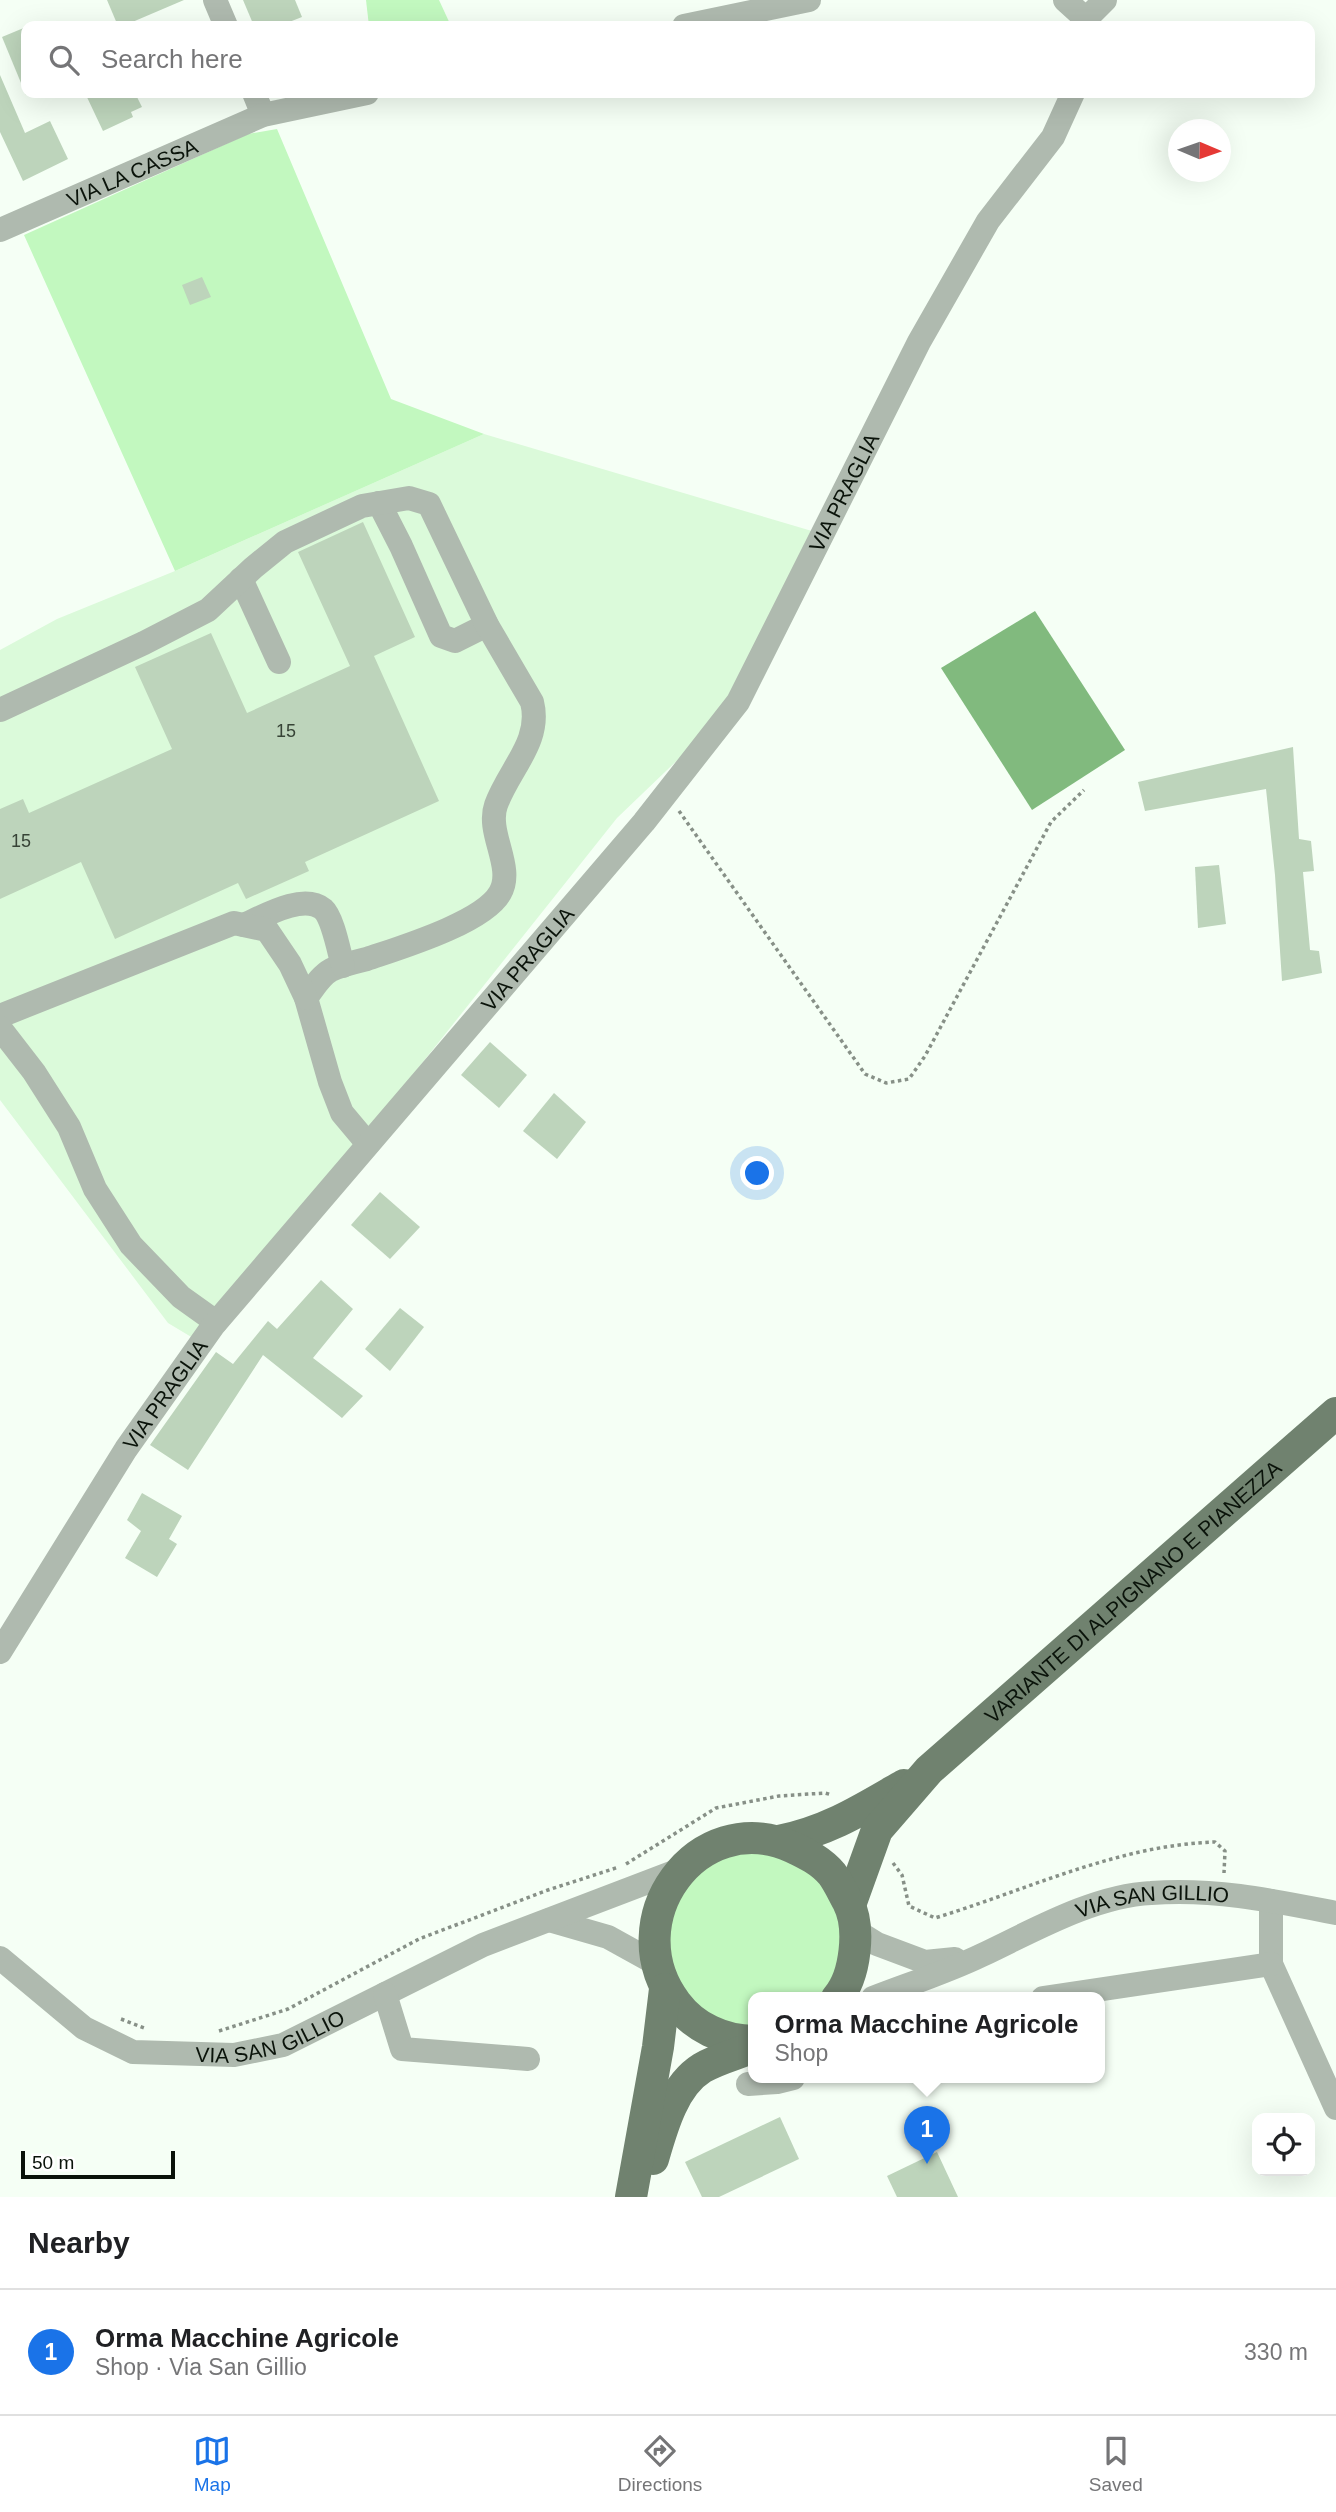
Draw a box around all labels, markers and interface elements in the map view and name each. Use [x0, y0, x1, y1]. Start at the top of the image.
search box [21, 21, 1315, 98]
icon: search [45, 41, 83, 79]
text: Search here [101, 44, 243, 74]
north arrow [1168, 119, 1231, 182]
street label: VIA LA CASSA [63, 134, 201, 211]
street label: VIA PRAGLIA [804, 429, 883, 555]
house number: 15 [276, 721, 296, 741]
house number: 15 [11, 831, 31, 851]
street label: VIA PRAGLIA [476, 902, 578, 1015]
your location [740, 1156, 774, 1190]
street label: VIA PRAGLIA [118, 1335, 212, 1454]
street label: VARIANTE DI ALPIGNANO E PIANEZZA [980, 1455, 1285, 1727]
street label: VIA SAN GILLIO [1072, 1880, 1230, 1922]
popup [748, 1992, 1105, 2083]
street label: VIA SAN GILLIO [195, 2005, 348, 2066]
text: Orma Macchine Agricole [775, 2009, 1078, 2039]
text: Shop [775, 2040, 828, 2066]
pin: 1 [904, 2106, 950, 2164]
map controls [1252, 2113, 1315, 2176]
button: locate [1252, 2113, 1315, 2176]
scale bar [21, 2148, 175, 2180]
text: 50 m [32, 2152, 74, 2173]
text: Nearby [28, 2226, 130, 2259]
text: Orma Macchine Agricole [95, 2323, 399, 2353]
text: 1 [45, 2339, 57, 2365]
text: 330 m [1244, 2339, 1308, 2365]
text: Shop · Via San Gillio [95, 2354, 307, 2380]
tab: Map [193, 2432, 231, 2496]
tab: Directions [618, 2432, 702, 2496]
tab: Saved [1089, 2432, 1143, 2496]

